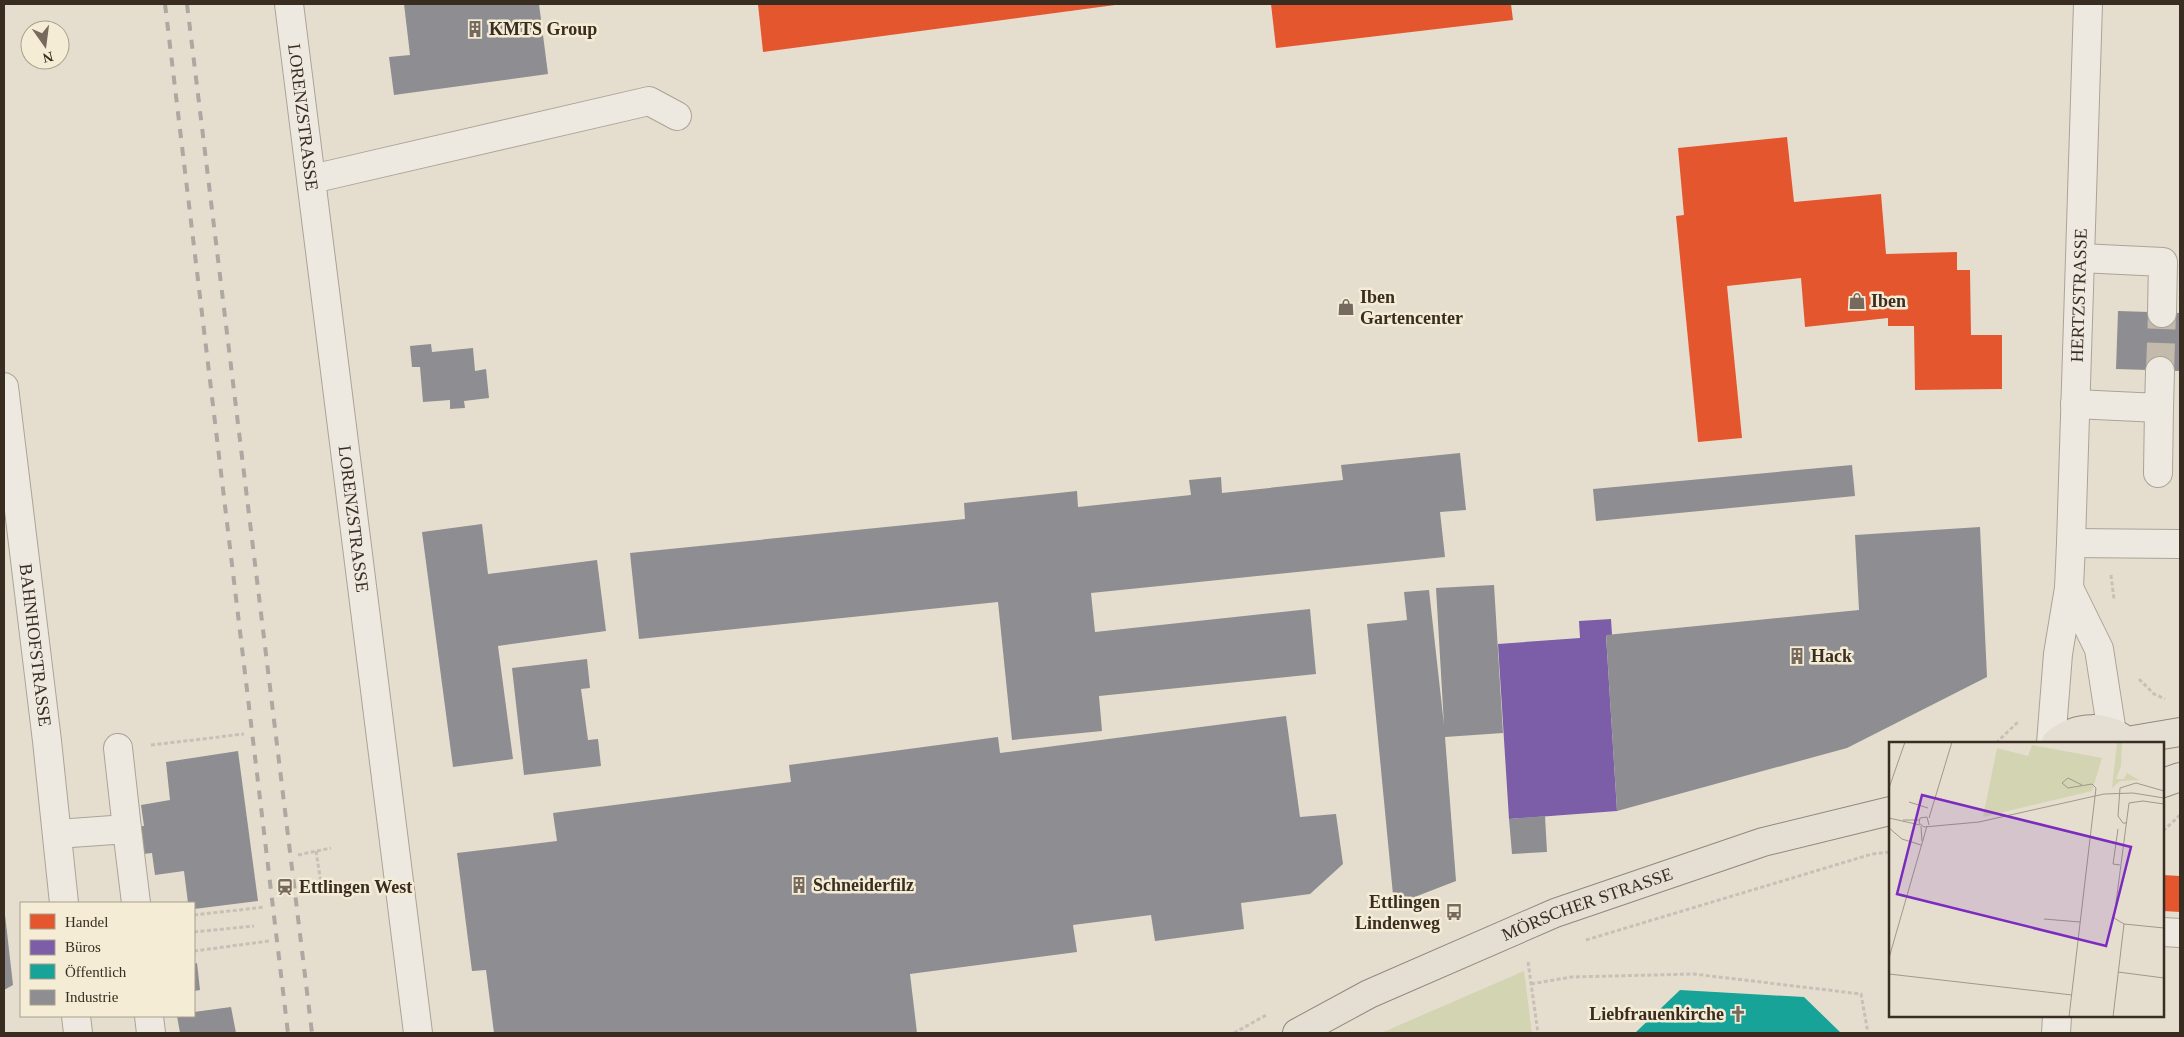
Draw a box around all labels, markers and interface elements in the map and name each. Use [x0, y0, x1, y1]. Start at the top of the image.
building icon: KMTS Group [465, 19, 485, 39]
place label: KMTS Group [489, 19, 597, 39]
north arrow [20, 20, 70, 70]
street label: LORENZSTRASSE [284, 42, 322, 192]
text: N [41, 49, 55, 66]
street label: HERTZSTRASSE [2067, 228, 2091, 363]
place label: Iben Gartencenter [1360, 287, 1463, 328]
shop icon: Iben [1847, 291, 1867, 311]
place label: Iben [1871, 291, 1906, 311]
shop icon: Iben Gartencenter [1336, 297, 1356, 317]
street label: LORENZSTRASSE [334, 444, 373, 594]
street label: BAHNHOFSTRASSE [16, 562, 55, 728]
building icon: Hack [1787, 646, 1807, 666]
place label: Hack [1811, 646, 1852, 666]
inset map [1889, 742, 2164, 1017]
street label: MÖRSCHER STRASSE [1499, 864, 1675, 945]
building icon: Schneiderfilz [789, 875, 809, 895]
place label: Schneiderfilz [813, 875, 914, 895]
station icon: Ettlingen West [275, 877, 295, 897]
place label: Ettlingen West [299, 877, 412, 897]
place label: Ettlingen Lindenweg [1355, 892, 1440, 933]
legend [20, 902, 195, 1017]
bus stop icon: Ettlingen Lindenweg [1444, 902, 1464, 922]
text: Handel [65, 914, 108, 930]
text: Büros [65, 939, 101, 955]
text: Öffentlich [65, 964, 127, 980]
text: Industrie [65, 989, 119, 1005]
place label: Liebfrauenkirche [1589, 1004, 1724, 1024]
church icon: Liebfrauenkirche [1728, 1004, 1748, 1024]

